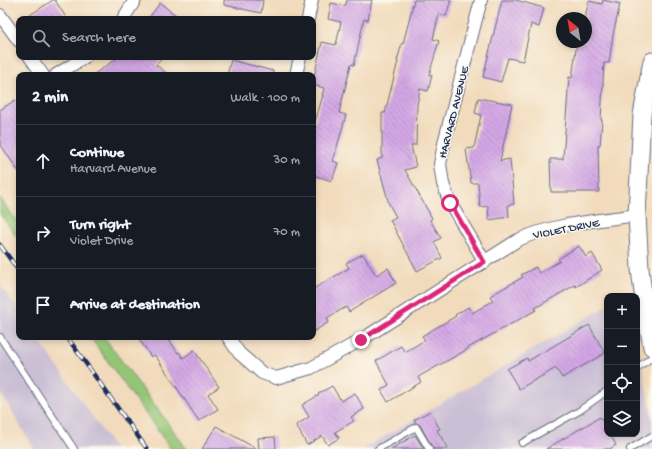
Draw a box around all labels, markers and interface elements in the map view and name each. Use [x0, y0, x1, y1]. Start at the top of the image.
north arrow [556, 12, 592, 48]
search box [16, 16, 316, 60]
icon: search [30, 27, 52, 49]
text: Search here [62, 29, 136, 47]
street label: HARVARD AVENUE [437, 64, 473, 160]
text: 2 min [32, 88, 68, 108]
text: Walk · 100 m [231, 91, 300, 106]
text: Continue [70, 144, 124, 162]
icon: ahead [32, 150, 54, 172]
text: 30 m [274, 153, 300, 168]
text: Harvard Avenue [70, 162, 157, 177]
route start [441, 194, 459, 212]
text: Turn right [70, 216, 130, 234]
street label: VIOLET DRIVE [531, 217, 601, 243]
icon: right [32, 222, 54, 244]
text: 70 m [274, 225, 300, 240]
text: Violet Drive [70, 234, 133, 249]
map controls [604, 293, 640, 437]
button: + [604, 293, 640, 329]
icon: arrive [32, 294, 54, 316]
text: Arrive at destination [70, 296, 200, 314]
button: − [604, 329, 640, 365]
route end [352, 331, 370, 349]
button: locate [604, 365, 640, 401]
button: layers [604, 401, 640, 437]

